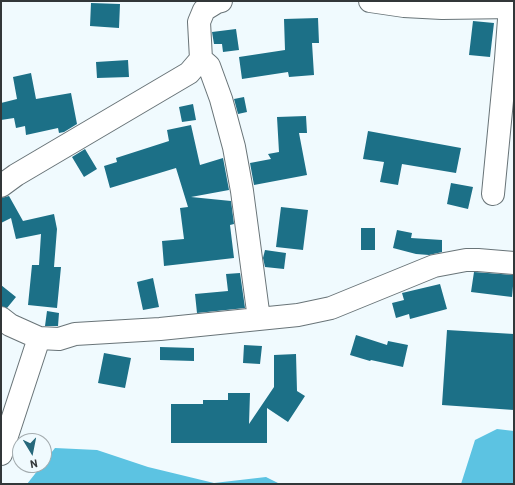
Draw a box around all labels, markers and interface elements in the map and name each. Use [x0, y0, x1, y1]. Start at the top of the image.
north arrow [12, 433, 52, 473]
text: N [29, 457, 39, 471]

